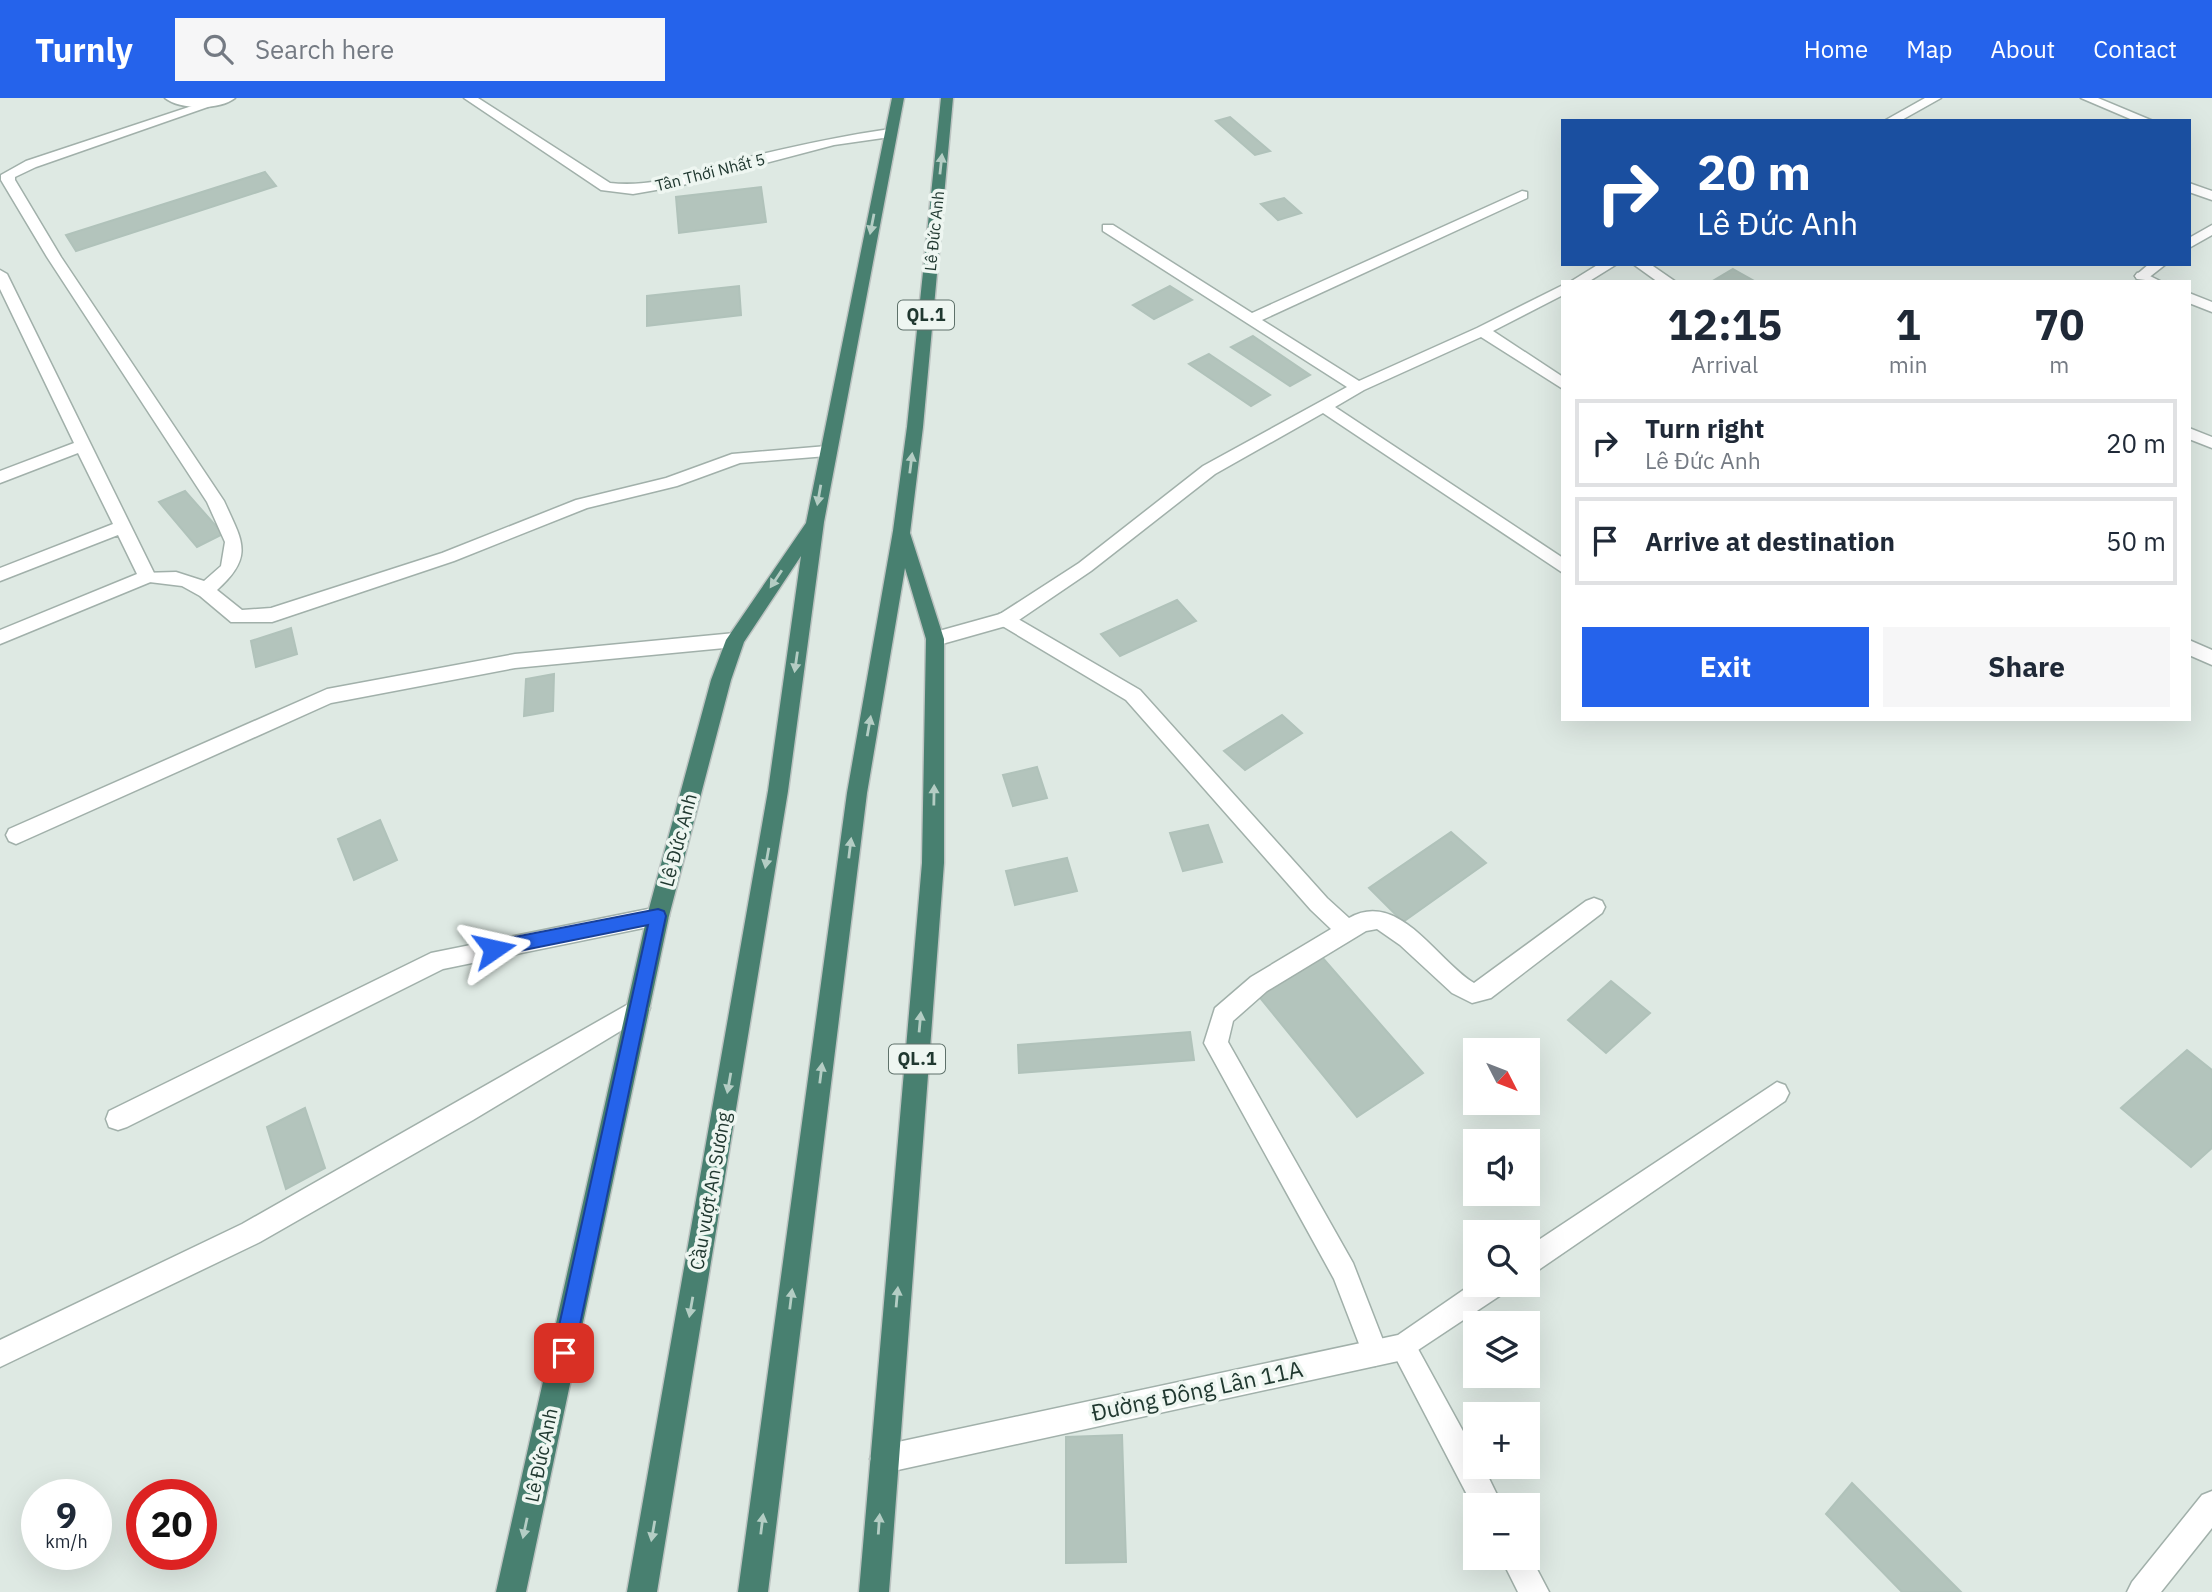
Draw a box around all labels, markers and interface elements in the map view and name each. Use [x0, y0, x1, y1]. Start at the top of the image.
search box [175, 18, 665, 81]
text: Turnly [35, 28, 133, 71]
icon: search [199, 30, 237, 68]
text: Search here [255, 32, 394, 66]
text: Home [1804, 33, 1868, 65]
text: Map [1906, 33, 1952, 65]
text: About [1990, 33, 2055, 65]
text: Contact [2093, 33, 2177, 65]
text: 20 m [1697, 140, 1811, 203]
icon: right [1582, 147, 1673, 238]
street label: Tân Thới Nhất 5 [653, 149, 767, 195]
one-way arrow [936, 152, 947, 174]
street label: Lê Đức Anh [920, 190, 948, 272]
text: Lê Đức Anh [1697, 202, 1858, 244]
one-way arrow [867, 213, 878, 235]
text: 12:15 [1668, 297, 1782, 352]
text: 1 [1896, 297, 1921, 352]
text: 70 [2034, 297, 2084, 352]
road number: QL.1 [898, 300, 954, 330]
text: Arrival [1691, 349, 1758, 379]
text: min [1889, 349, 1928, 379]
text: m [2049, 349, 2069, 379]
text: Turn right [1645, 411, 1764, 445]
icon: right [1586, 424, 1624, 462]
text: 20 m [2106, 426, 2166, 460]
text: Lê Đức Anh [1645, 445, 1761, 475]
one-way arrow [905, 452, 916, 474]
one-way arrow [814, 485, 825, 507]
icon: arrive [1586, 522, 1624, 560]
text: Arrive at destination [1645, 524, 1895, 558]
text: 50 m [2106, 524, 2166, 558]
one-way arrow [770, 569, 783, 588]
button: Exit [1582, 627, 1869, 707]
button: Share [1883, 627, 2170, 707]
one-way arrow [790, 652, 801, 674]
one-way arrow [864, 714, 875, 736]
one-way arrow [929, 783, 940, 805]
street label: Lê Đức Anh [654, 791, 702, 889]
one-way arrow [845, 836, 856, 858]
one-way arrow [761, 847, 772, 869]
position arrow [457, 912, 531, 986]
one-way arrow [915, 1010, 926, 1032]
north arrow [1463, 1038, 1540, 1115]
map controls [1463, 1038, 1540, 1570]
road number: QL.1 [889, 1044, 945, 1074]
one-way arrow [815, 1062, 826, 1084]
one-way arrow [723, 1072, 734, 1094]
street label: Cầu vượt An Sương [684, 1110, 736, 1272]
button: sound [1463, 1129, 1540, 1206]
button: search [1463, 1220, 1540, 1297]
one-way arrow [892, 1286, 903, 1308]
one-way arrow [786, 1288, 797, 1310]
one-way arrow [685, 1296, 696, 1318]
button: layers [1463, 1311, 1540, 1388]
pin [534, 1323, 594, 1383]
icon: arrive [545, 1334, 583, 1372]
street label: Đường Đông Lân 11A [1088, 1353, 1306, 1427]
button: + [1463, 1402, 1540, 1479]
street label: Lê Đức Anh [519, 1406, 563, 1504]
speed limit sign: 20 [126, 1479, 217, 1570]
text: 9 [56, 1492, 77, 1538]
button: − [1463, 1493, 1540, 1570]
one-way arrow [756, 1513, 767, 1535]
one-way arrow [874, 1513, 885, 1535]
one-way arrow [520, 1517, 531, 1539]
one-way arrow [647, 1520, 658, 1542]
text: km/h [45, 1530, 88, 1553]

